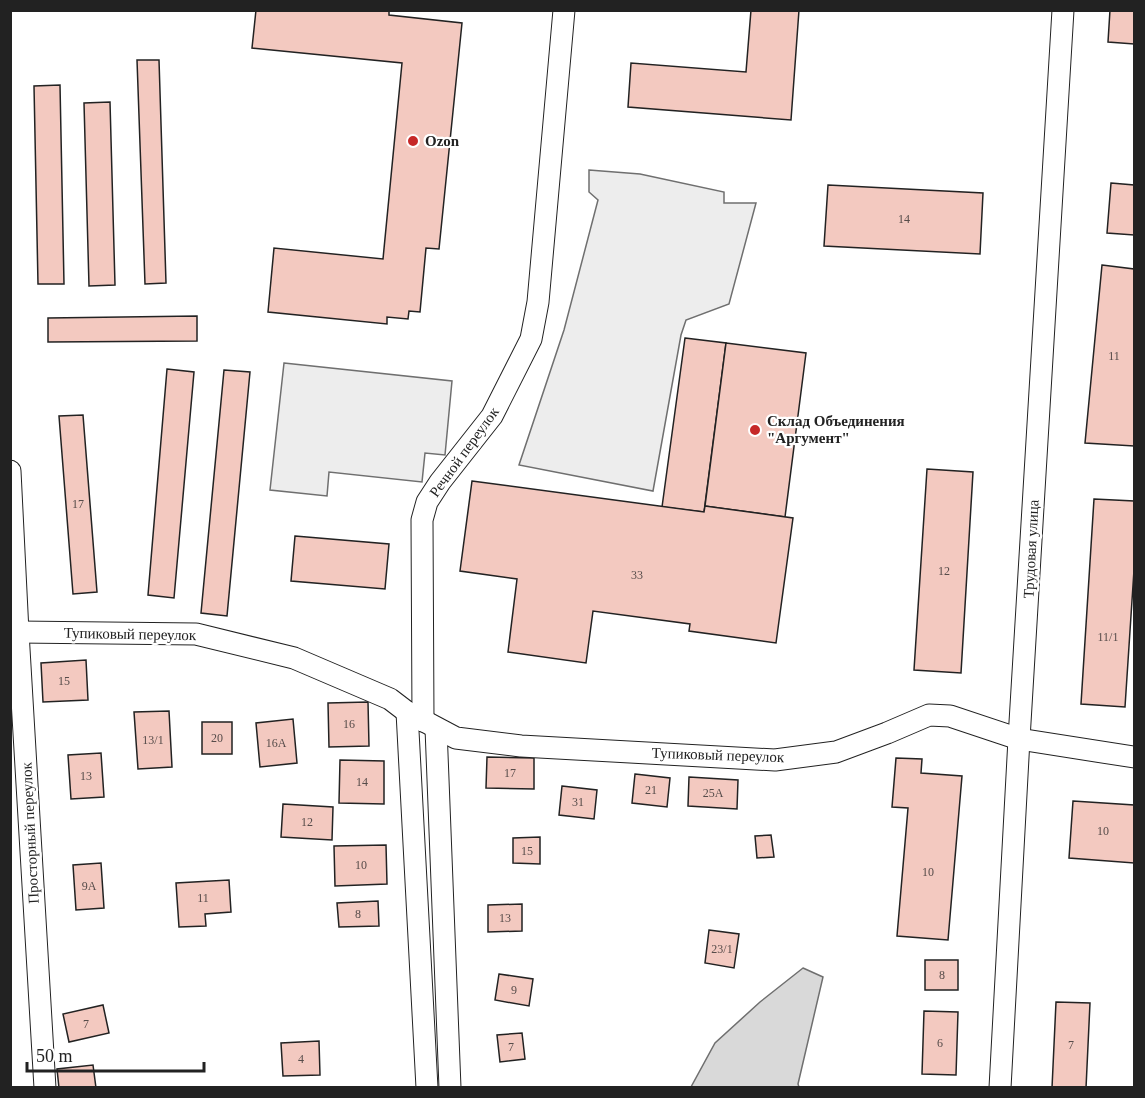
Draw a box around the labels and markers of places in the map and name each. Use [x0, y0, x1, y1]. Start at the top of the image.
place label: Ozon [425, 133, 460, 149]
marker: Ozon [406, 134, 420, 148]
place label: Склад Объединения "Аргумент" [767, 413, 905, 446]
marker: Склад Объединения "Аргумент" [748, 423, 762, 437]

